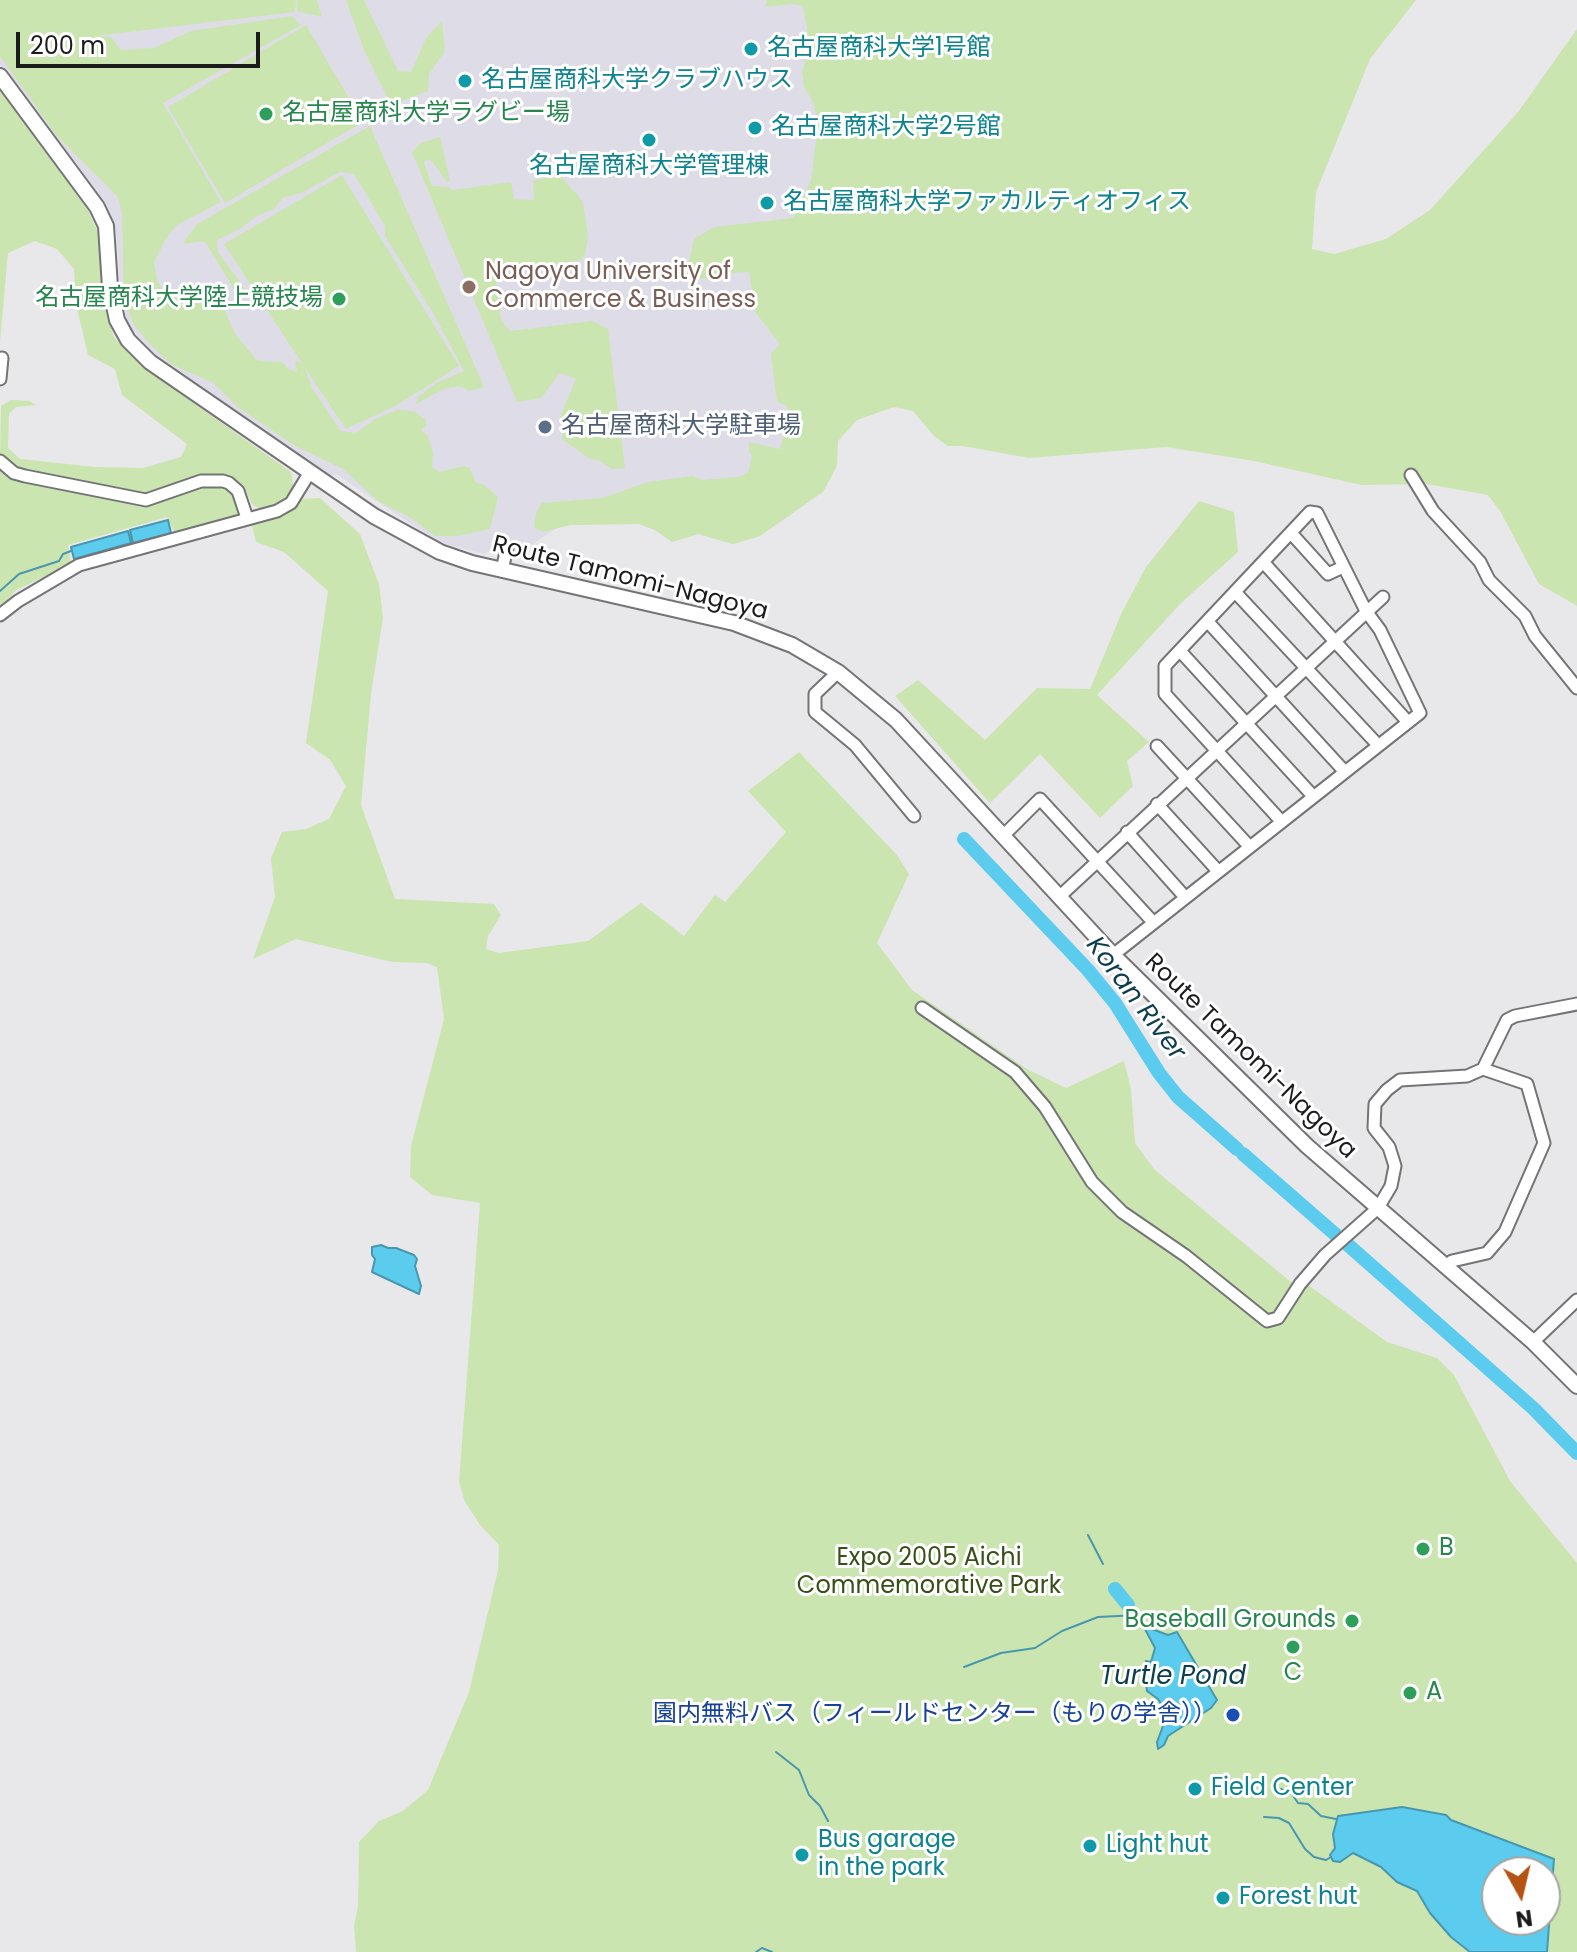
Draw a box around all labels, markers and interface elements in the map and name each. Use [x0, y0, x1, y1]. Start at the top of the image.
scale bar [20, 16, 264, 66]
text: 200 m [30, 29, 105, 62]
place label: 名古屋商科大学1号館 [767, 35, 991, 63]
marker: 名古屋商科大学1号館 [742, 40, 760, 58]
place label: 名古屋商科大学クラブハウス [481, 67, 793, 95]
marker: 名古屋商科大学クラブハウス [456, 72, 474, 90]
place label: 名古屋商科大学ラグビー場 [282, 100, 570, 128]
marker: 名古屋商科大学ラグビー場 [257, 105, 275, 123]
place label: 名古屋商科大学2号館 [771, 114, 1001, 142]
marker: 名古屋商科大学2号館 [746, 119, 764, 137]
marker: 名古屋商科大学管理棟 [640, 131, 658, 149]
place label: 名古屋商科大学管理棟 [529, 153, 769, 181]
place label: 名古屋商科大学ファカルティオフィス [783, 189, 1191, 217]
marker: 名古屋商科大学ファカルティオフィス [758, 194, 776, 212]
place label: Nagoya University of Commerce & Business [485, 259, 756, 315]
marker: Nagoya University of Commerce & Business [460, 278, 478, 296]
place label: 名古屋商科大学陸上競技場 [35, 285, 323, 313]
marker: 名古屋商科大学陸上競技場 [330, 290, 348, 308]
place label: 名古屋商科大学駐車場 [561, 413, 801, 441]
marker: 名古屋商科大学駐車場 [536, 418, 554, 436]
street label: Route Tamomi-Nagoya [489, 531, 771, 627]
water label: Koran River [1078, 931, 1192, 1067]
street label: Route Tamomi-Nagoya [1138, 948, 1362, 1166]
place label: B [1439, 1535, 1454, 1563]
marker: B [1414, 1540, 1432, 1558]
park label: Expo 2005 Aichi Commemorative Park [797, 1545, 1061, 1601]
place label: Baseball Grounds [1125, 1607, 1336, 1635]
marker: Baseball Grounds [1343, 1612, 1361, 1630]
marker: C [1284, 1638, 1302, 1656]
place label: C [1284, 1660, 1302, 1688]
water label: Turtle Pond [1100, 1661, 1246, 1693]
place label: A [1426, 1679, 1442, 1707]
marker: A [1401, 1684, 1419, 1702]
place label: 園内無料バス（フィールドセンター（もりの学舎）） [653, 1701, 1217, 1729]
marker: 園内無料バス（フィールドセンター（もりの学舎）） [1224, 1706, 1242, 1724]
place label: Field Center [1211, 1775, 1354, 1803]
marker: Field Center [1186, 1780, 1204, 1798]
place label: Bus garage in the park [818, 1827, 956, 1883]
place label: Light hut [1106, 1832, 1208, 1860]
marker: Light hut [1081, 1837, 1099, 1855]
marker: Bus garage in the park [793, 1846, 811, 1864]
north arrow [1481, 1856, 1561, 1936]
place label: Forest hut [1239, 1884, 1357, 1912]
marker: Forest hut [1214, 1889, 1232, 1907]
text: N [1514, 1902, 1534, 1935]

